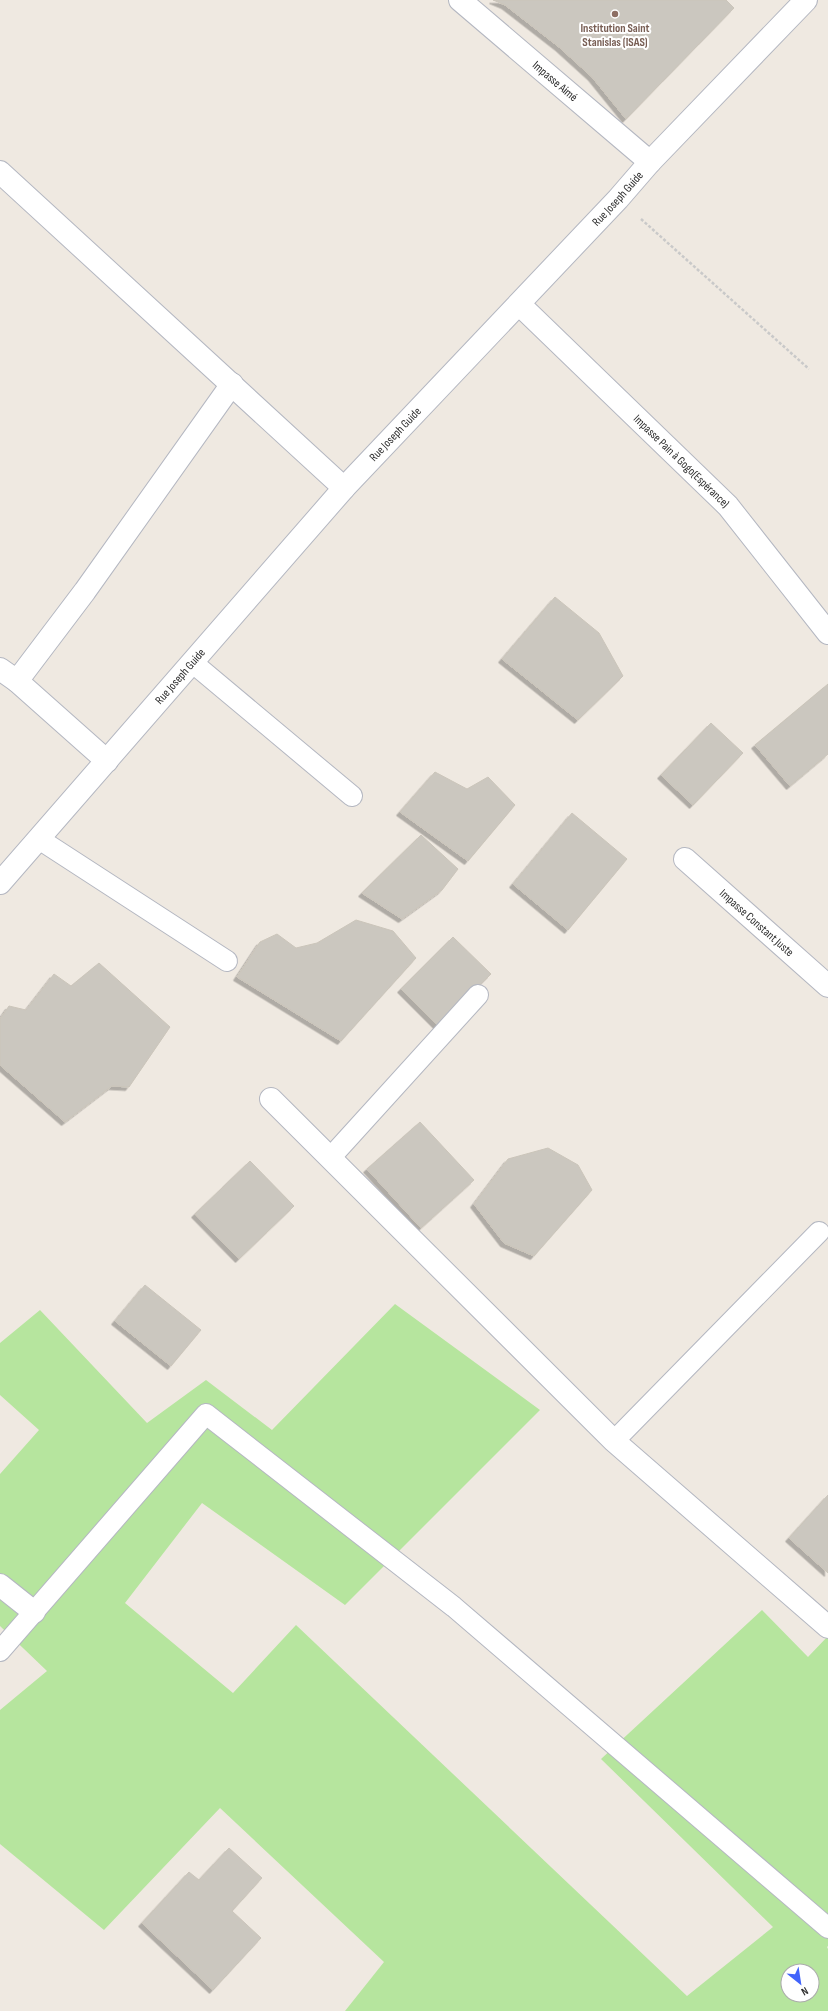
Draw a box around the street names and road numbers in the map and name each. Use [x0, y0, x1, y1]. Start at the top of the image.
street label: Impasse Aimé [529, 58, 581, 105]
street label: Rue Joseph Guide [589, 168, 647, 230]
street label: Rue Joseph Guide [366, 404, 425, 465]
street label: Impasse Pain à Gogo(Espérance) [630, 412, 732, 511]
street label: Rue Joseph Guide [152, 646, 209, 708]
street label: Impasse Constant Juste [716, 886, 797, 960]

